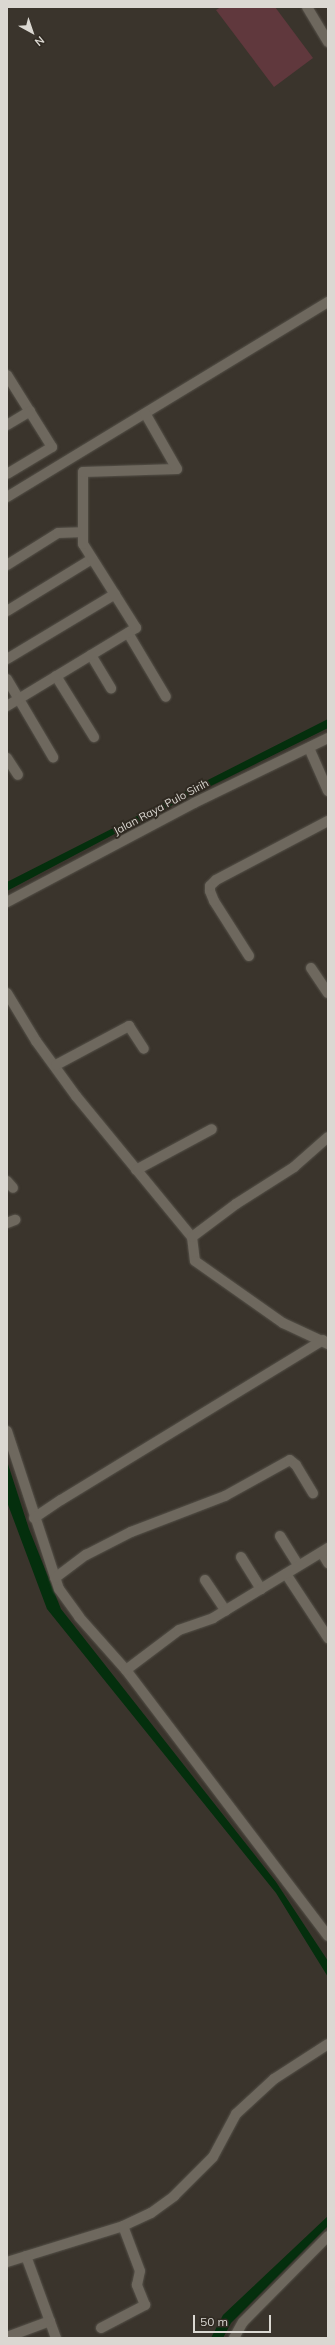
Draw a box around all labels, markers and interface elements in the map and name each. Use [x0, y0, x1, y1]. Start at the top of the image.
north arrow [12, 12, 52, 52]
text: N [32, 33, 47, 49]
street label: Jalan Raya Pulo Sirih [111, 776, 211, 838]
scale bar [195, 2307, 273, 2333]
text: 50 m [200, 2314, 228, 2329]

